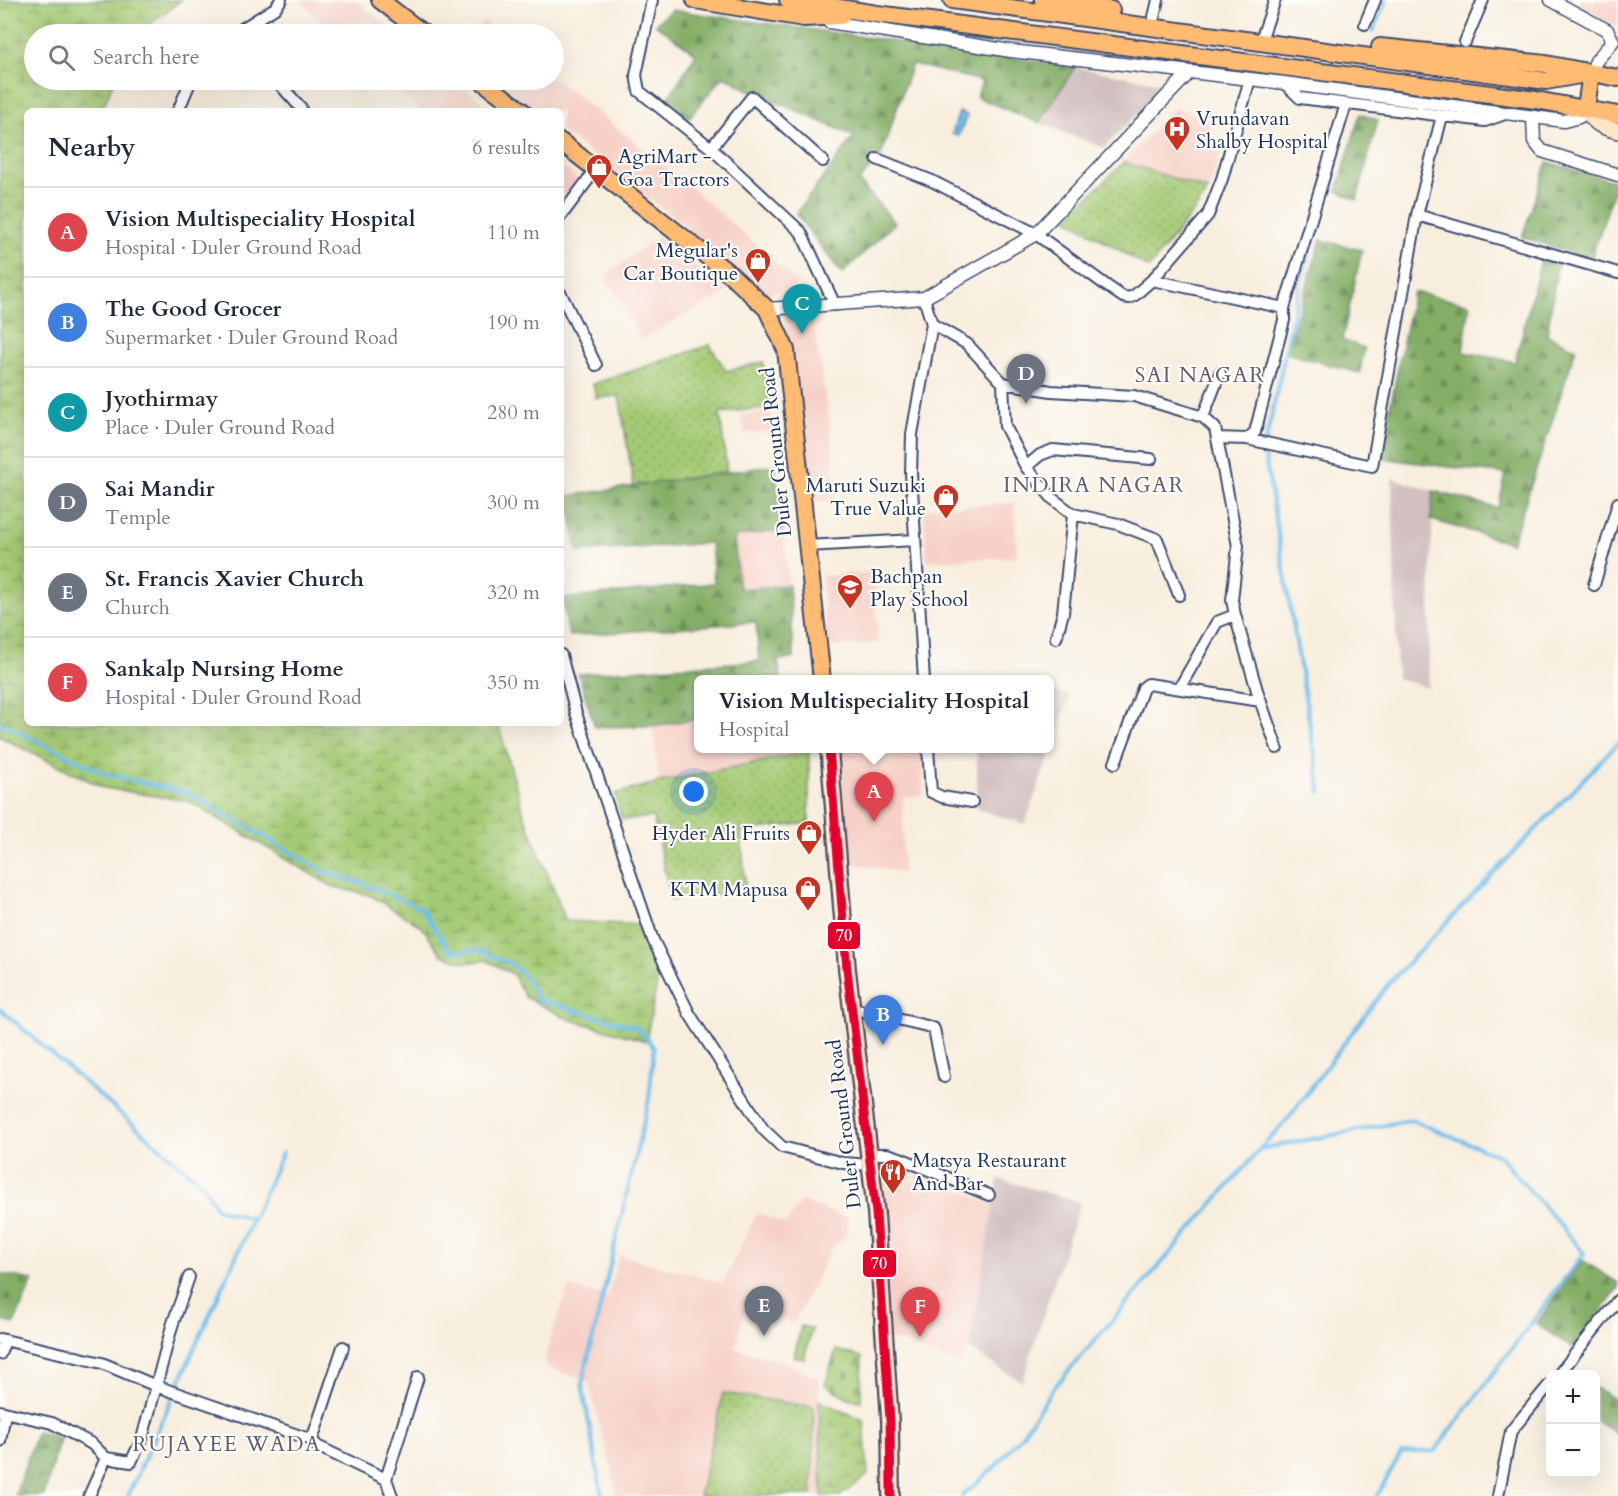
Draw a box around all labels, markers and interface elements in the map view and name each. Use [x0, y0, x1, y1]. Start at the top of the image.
search box [24, 24, 564, 90]
icon: search [45, 41, 78, 74]
text: Search here [93, 42, 200, 72]
place label: Vrundavan Shalby Hospital [1196, 105, 1328, 155]
hospital icon: Vrundavan Shalby Hospital [1162, 114, 1192, 152]
text: Nearby [48, 130, 136, 165]
text: 6 results [472, 134, 540, 161]
place label: AgriMart - Goa Tractors [618, 143, 730, 193]
shop icon: AgriMart - Goa Tractors [584, 152, 614, 190]
text: Vision Multispeciality Hospital [105, 204, 415, 234]
text: A [60, 219, 75, 246]
text: 110 m [487, 219, 540, 246]
text: Hospital · Duler Ground Road [105, 234, 362, 261]
place label: Megular's Car Boutique [623, 237, 738, 287]
shop icon: Megular's Car Boutique [743, 246, 773, 284]
pin: C [782, 284, 822, 334]
text: The Good Grocer [105, 294, 281, 324]
text: B [60, 309, 75, 336]
text: 190 m [487, 309, 540, 336]
text: Supermarket · Duler Ground Road [105, 324, 398, 351]
pin: D [1006, 354, 1046, 404]
district label: SAI NAGAR [1135, 361, 1265, 390]
street label: Duler Ground Road [754, 366, 798, 538]
text: Jyothirmay [105, 384, 218, 414]
text: C [60, 399, 75, 426]
text: 280 m [487, 399, 540, 426]
text: Place · Duler Ground Road [105, 414, 335, 441]
district label: INDIRA NAGAR [1003, 471, 1185, 500]
place label: Maruti Suzuki True Value [806, 472, 926, 522]
text: Sai Mandir [105, 474, 215, 504]
shop icon: Maruti Suzuki True Value [931, 482, 961, 520]
text: D [59, 489, 76, 516]
text: 300 m [487, 489, 540, 516]
text: Temple [105, 504, 170, 531]
place label: Bachpan Play School [870, 563, 968, 613]
text: St. Francis Xavier Church [105, 564, 364, 594]
school or university icon: Bachpan Play School [835, 572, 865, 610]
text: E [61, 579, 74, 606]
text: 320 m [487, 579, 540, 606]
text: Church [105, 594, 170, 621]
text: Sankalp Nursing Home [105, 654, 344, 684]
text: F [62, 669, 73, 696]
text: 350 m [487, 669, 540, 696]
popup [694, 675, 1054, 753]
text: Hospital · Duler Ground Road [105, 684, 362, 711]
text: Vision Multispeciality Hospital [719, 686, 1029, 716]
text: Hospital [719, 716, 789, 743]
pin: A [854, 772, 894, 822]
your location [679, 777, 708, 806]
shop icon: Hyder Ali Fruits [794, 818, 824, 856]
place label: Hyder Ali Fruits [652, 820, 790, 847]
shop icon: KTM Mapusa [793, 874, 823, 912]
place label: KTM Mapusa [670, 876, 788, 903]
line badge: 70 [827, 921, 861, 950]
text: 70 [836, 925, 852, 947]
pin: B [864, 996, 902, 1045]
street label: Duler Ground Road [820, 1037, 868, 1210]
place label: Matsya Restaurant And Bar [912, 1147, 1067, 1197]
restaurant icon: Matsya Restaurant And Bar [878, 1157, 908, 1195]
line badge: 70 [862, 1249, 897, 1278]
text: 70 [871, 1253, 887, 1275]
pin: E [744, 1286, 783, 1336]
pin: F [900, 1288, 940, 1337]
map controls [1546, 1370, 1600, 1478]
button: + [1546, 1370, 1600, 1424]
button: − [1546, 1424, 1600, 1478]
district label: RUJAYEE WADA [132, 1430, 322, 1459]

